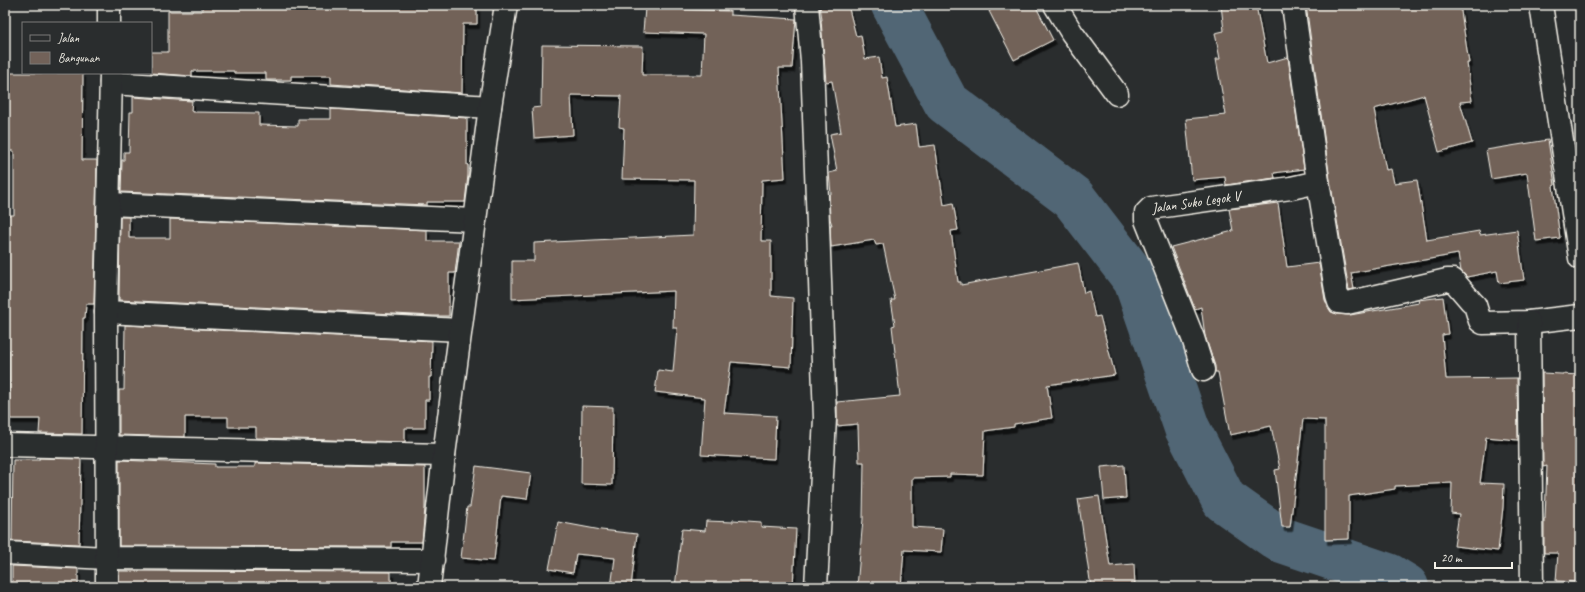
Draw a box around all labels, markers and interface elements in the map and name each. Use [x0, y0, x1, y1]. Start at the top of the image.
legend [22, 22, 152, 74]
text: Jalan [57, 30, 80, 46]
text: Bangunan [58, 50, 100, 66]
street label: Jalan Suko Legok V [1150, 187, 1245, 217]
scale bar [1435, 544, 1512, 570]
text: 20 m [1441, 550, 1463, 566]

